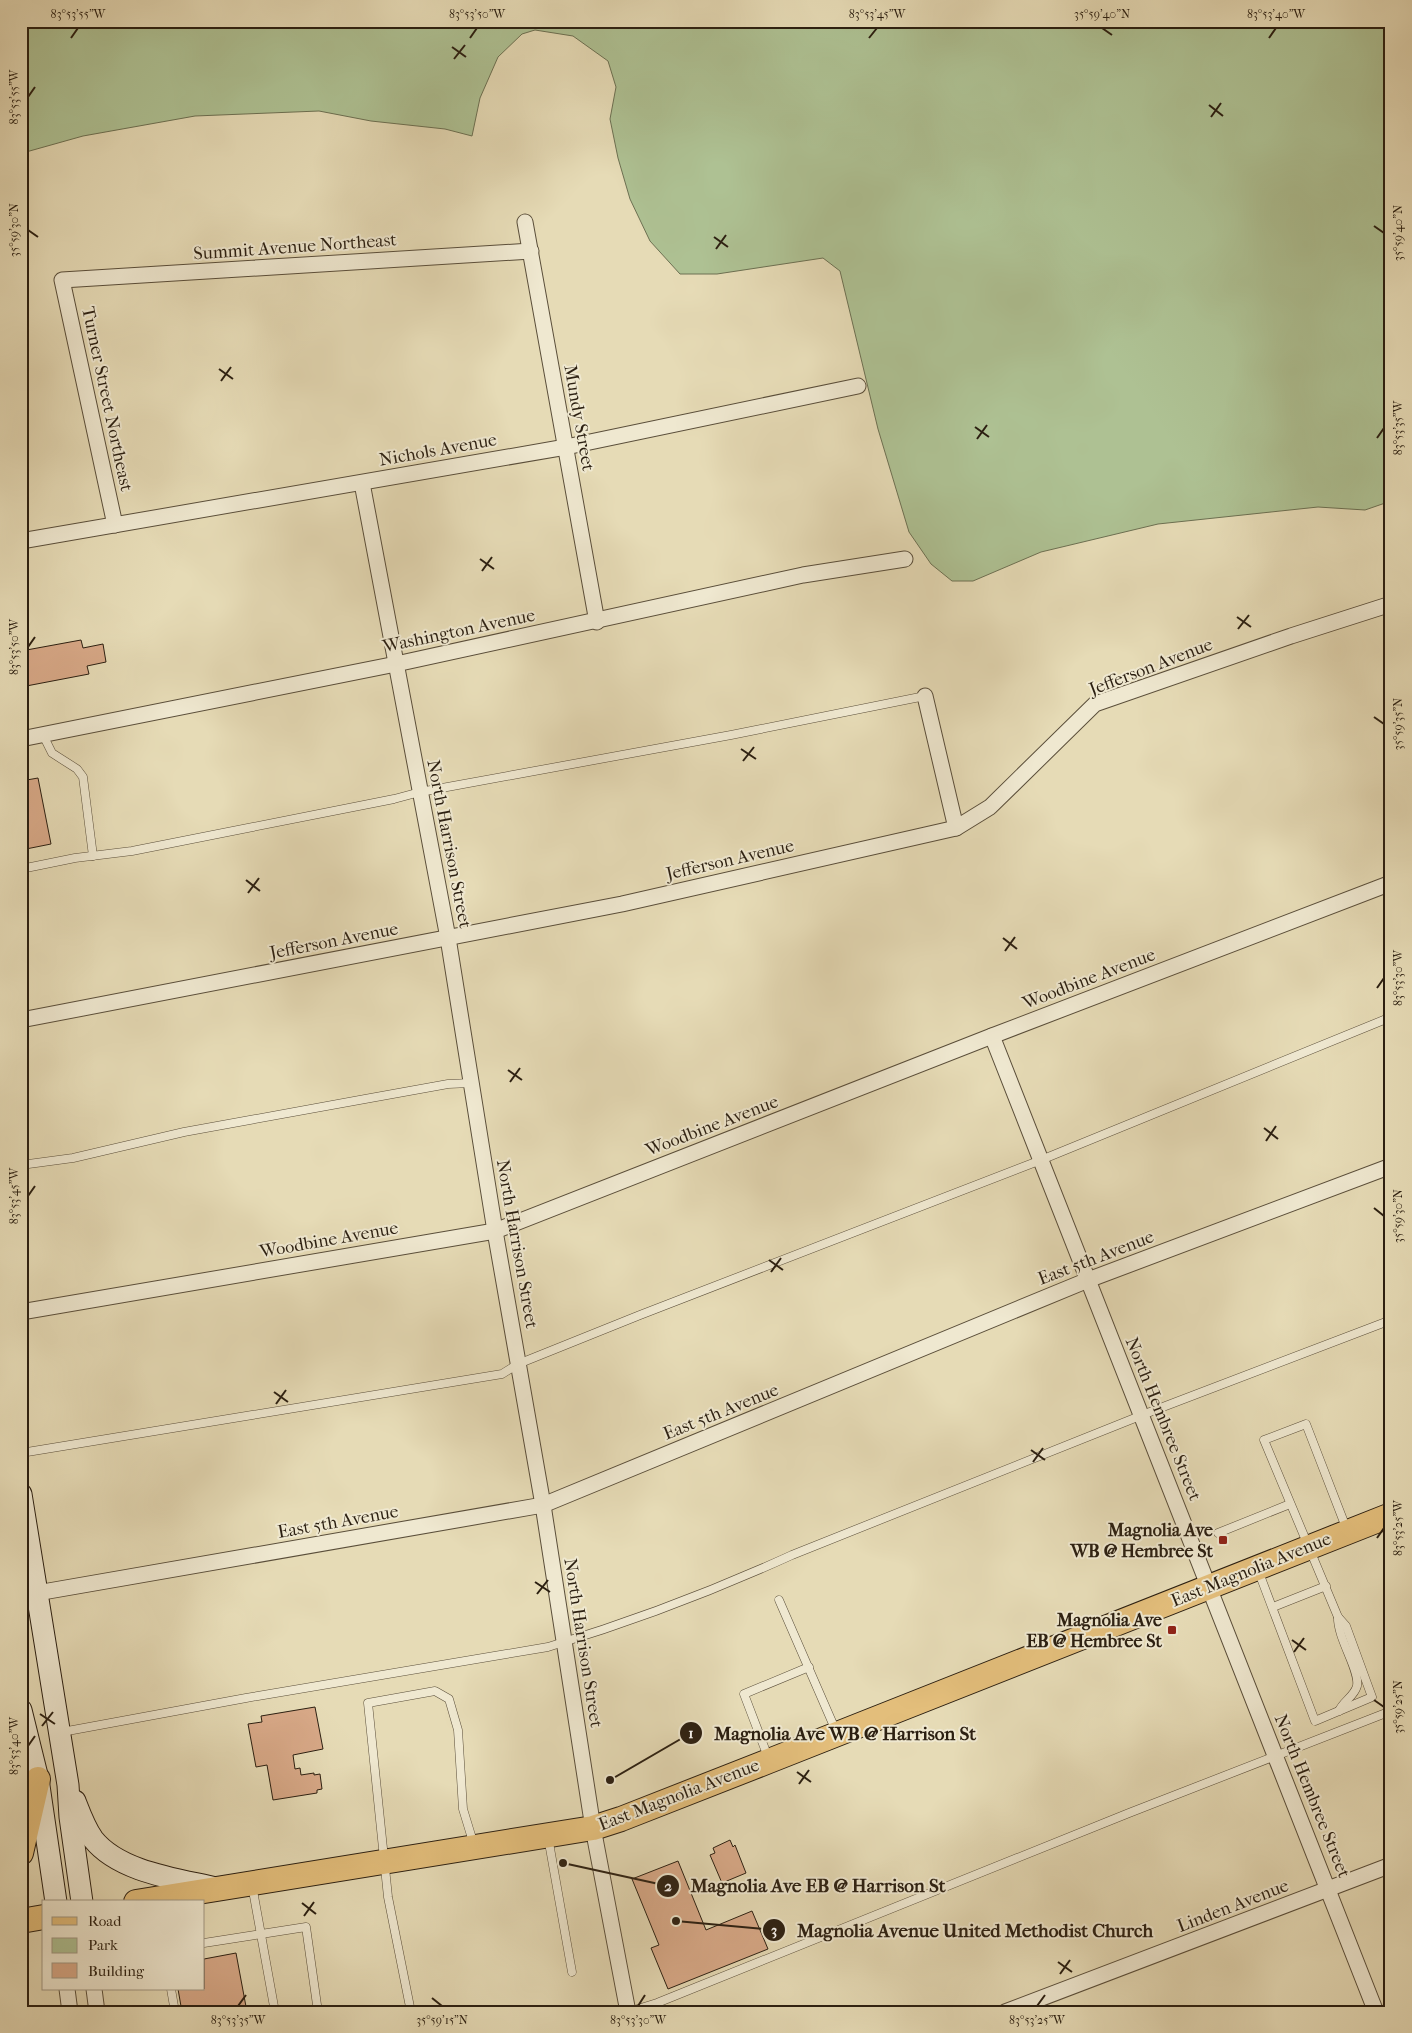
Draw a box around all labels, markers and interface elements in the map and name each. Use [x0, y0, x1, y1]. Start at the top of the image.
text: 83°53'55"W [51, 7, 107, 21]
text: 83°53'50"W [449, 7, 506, 21]
text: 83°53'45"W [849, 7, 906, 21]
text: 35°59'40"N [1074, 7, 1130, 21]
text: 83°53'40"W [1247, 7, 1306, 21]
text: 83°53'55"W [7, 68, 21, 124]
text: 35°59'30"N [7, 203, 21, 257]
text: 35°59'40"N [1391, 205, 1405, 261]
street label: Summit Avenue Northeast [193, 229, 398, 265]
street label: Turner Street Northeast [77, 305, 137, 494]
street label: Mundy Street [559, 363, 599, 473]
text: 83°53'35"W [1391, 400, 1405, 455]
street label: Nichols Avenue [378, 429, 499, 471]
street label: Washington Avenue [380, 605, 537, 658]
text: 83°53'50"W [7, 618, 21, 675]
street label: Jefferson Avenue [1084, 634, 1216, 701]
text: 35°59'35"N [1391, 698, 1405, 750]
street label: North Harrison Street [422, 758, 476, 931]
street label: Jefferson Avenue [662, 835, 796, 885]
street label: Jefferson Avenue [266, 918, 400, 964]
street label: Woodbine Avenue [1019, 944, 1158, 1014]
text: 83°53'30"W [1391, 949, 1405, 1006]
street label: Woodbine Avenue [642, 1091, 781, 1161]
street label: North Harrison Street [492, 1158, 542, 1331]
text: 83°53'45"W [7, 1167, 21, 1224]
text: 35°59'30"N [1391, 1189, 1405, 1243]
street label: Woodbine Avenue [257, 1217, 400, 1263]
street label: East 5th Avenue [1035, 1226, 1157, 1290]
street label: North Hembree Street [1121, 1334, 1206, 1504]
street label: East 5th Avenue [660, 1379, 782, 1445]
text: 83°53'25"W [1391, 1499, 1405, 1556]
street label: East 5th Avenue [276, 1501, 400, 1543]
place label: Magnolia Ave WB @ Hembree St [1069, 1520, 1214, 1562]
street label: East Magnolia Avenue [1168, 1528, 1334, 1612]
marker: Magnolia Ave WB @ Hembree St [1217, 1534, 1229, 1546]
street label: North Harrison Street [559, 1557, 607, 1730]
place label: Magnolia Ave EB @ Hembree St [1026, 1610, 1163, 1652]
marker: Magnolia Ave EB @ Hembree St [1166, 1624, 1178, 1636]
text: 35°59'25"N [1391, 1680, 1405, 1734]
street label: North Hembree Street [1270, 1711, 1355, 1881]
text: 83°53'40"W [7, 1716, 21, 1775]
callout: Magnolia Ave WB @ Harrison St [678, 1716, 986, 1750]
text: Magnolia Ave WB @ Harrison St [713, 1723, 976, 1745]
text: 1 [688, 1724, 694, 1742]
street label: East Magnolia Avenue [596, 1755, 763, 1835]
callout: Magnolia Ave EB @ Harrison St [655, 1869, 956, 1903]
text: Magnolia Ave EB @ Harrison St [689, 1875, 946, 1897]
street label: Linden Avenue [1174, 1875, 1292, 1937]
text: 2 [664, 1877, 672, 1895]
legend [42, 1900, 205, 1990]
text: Road [88, 1912, 122, 1930]
callout: Magnolia Avenue United Methodist Church [762, 1913, 1163, 1947]
text: Magnolia Avenue United Methodist Church [796, 1920, 1153, 1942]
text: 3 [771, 1921, 777, 1939]
text: Park [88, 1936, 118, 1954]
text: Building [88, 1962, 145, 1980]
text: 83°53'35"W [211, 2013, 266, 2027]
text: 35°59'15"N [416, 2013, 468, 2027]
text: 83°53'30"W [610, 2013, 667, 2027]
text: 83°53'25"W [1009, 2013, 1066, 2027]

